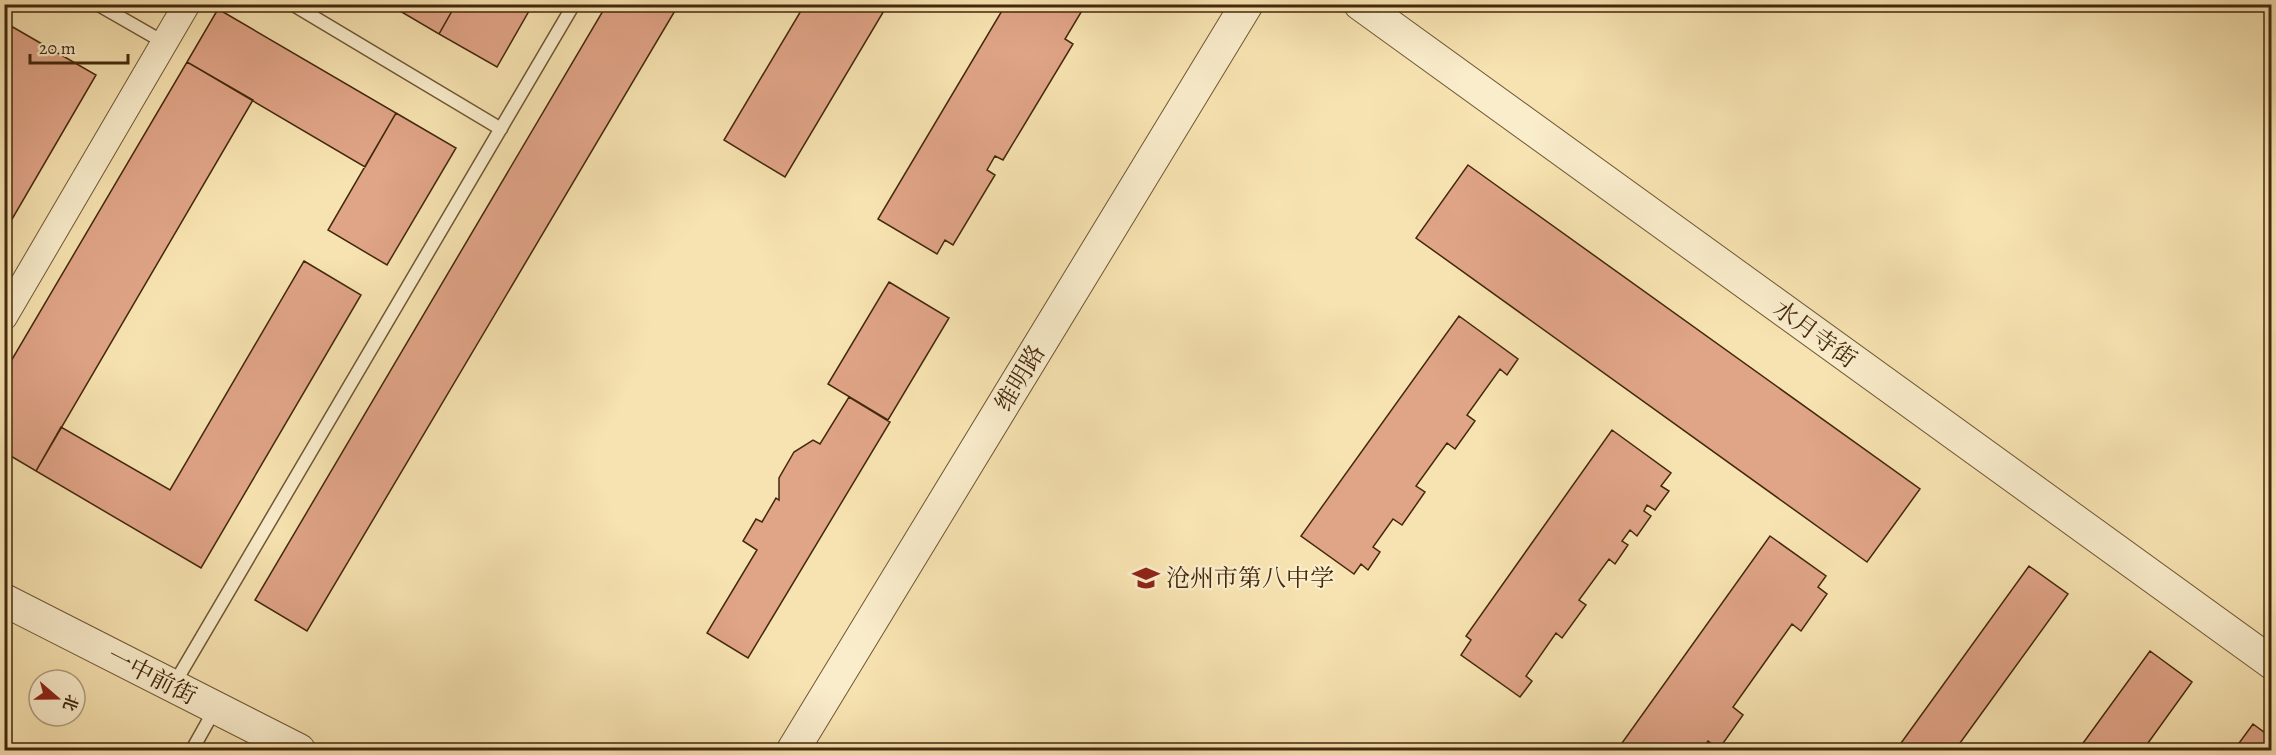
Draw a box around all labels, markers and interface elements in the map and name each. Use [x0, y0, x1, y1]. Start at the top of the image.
scale bar [30, 27, 128, 65]
text: 20 m [39, 36, 76, 60]
street label: 水月寺街 [1767, 293, 1863, 375]
street label: 维明路 [988, 339, 1052, 417]
place label: 沧州市第八中学 [1166, 562, 1334, 594]
school or university icon: 沧州市第八中学 [1131, 563, 1161, 593]
street label: 一中前街 [102, 640, 202, 712]
north arrow [27, 668, 87, 728]
text: 北 [57, 692, 83, 714]

